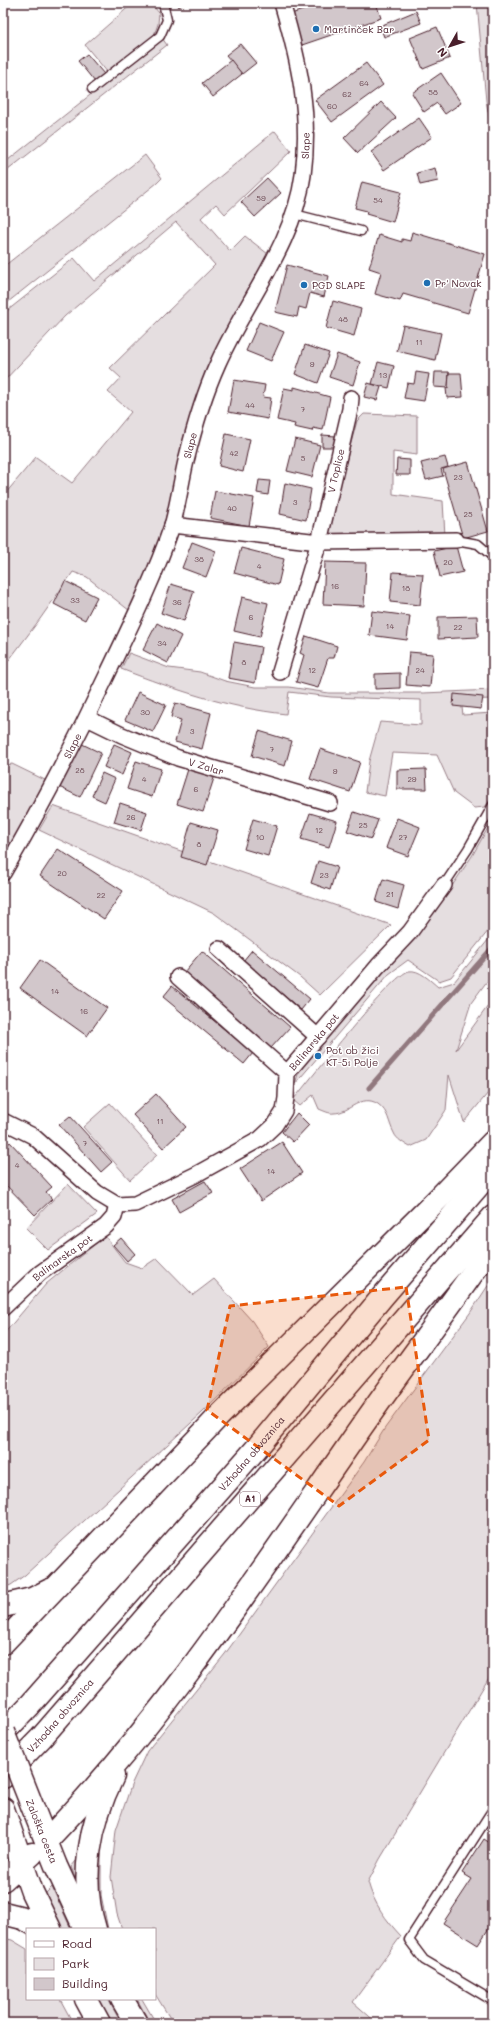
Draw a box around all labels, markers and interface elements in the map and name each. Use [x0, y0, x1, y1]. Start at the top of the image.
place label: Martinček Bar [324, 22, 394, 36]
marker: Martinček Bar [311, 24, 321, 34]
north arrow [430, 26, 470, 66]
text: N [433, 45, 450, 61]
house number: 64 [359, 78, 369, 88]
house number: 58 [428, 87, 438, 97]
house number: 62 [342, 89, 352, 99]
house number: 60 [327, 101, 337, 111]
street label: Slape [298, 132, 313, 159]
house number: 59 [256, 193, 266, 203]
house number: 54 [373, 195, 383, 205]
place label: Pr' Novak [435, 276, 482, 290]
place label: PGD SLAPE [312, 278, 366, 292]
marker: Pr' Novak [422, 278, 432, 288]
marker: PGD SLAPE [299, 280, 309, 290]
house number: 48 [338, 314, 348, 324]
house number: 11 [415, 337, 423, 347]
house number: 9 [310, 359, 315, 369]
house number: 13 [379, 370, 387, 380]
house number: 44 [245, 400, 255, 410]
house number: 7 [301, 404, 306, 414]
street label: Slape [180, 431, 200, 460]
street label: V Toplice [324, 447, 348, 494]
house number: 42 [229, 448, 239, 458]
house number: 5 [301, 453, 306, 463]
house number: 23 [453, 472, 463, 482]
house number: 3 [293, 497, 298, 507]
house number: 40 [227, 503, 237, 513]
house number: 25 [463, 509, 473, 519]
house number: 38 [194, 554, 204, 564]
house number: 20 [443, 557, 453, 567]
house number: 4 [257, 561, 262, 571]
house number: 16 [331, 581, 339, 591]
house number: 18 [402, 583, 410, 593]
house number: 33 [70, 595, 80, 605]
house number: 36 [172, 597, 182, 607]
house number: 6 [249, 612, 254, 622]
house number: 14 [386, 621, 394, 631]
house number: 22 [454, 622, 462, 632]
house number: 34 [157, 638, 167, 648]
house number: 8 [242, 657, 247, 667]
house number: 12 [308, 665, 316, 675]
house number: 24 [415, 665, 425, 675]
house number: 30 [140, 707, 150, 717]
house number: 3 [190, 726, 195, 736]
street label: Slape [60, 731, 85, 761]
house number: 7 [270, 744, 275, 754]
street label: V Zalar [187, 755, 226, 778]
house number: 28 [75, 765, 85, 775]
house number: 9 [333, 766, 338, 776]
house number: 4 [142, 774, 147, 784]
house number: 29 [407, 774, 417, 784]
house number: 6 [194, 784, 199, 794]
house number: 26 [126, 812, 136, 822]
house number: 25 [358, 820, 368, 830]
house number: 12 [315, 825, 323, 835]
house number: 10 [256, 832, 264, 842]
house number: 27 [399, 832, 408, 842]
house number: 8 [197, 839, 202, 849]
house number: 20 [57, 868, 67, 878]
house number: 23 [319, 870, 329, 880]
house number: 21 [386, 889, 394, 899]
house number: 22 [97, 890, 105, 900]
house number: 14 [51, 986, 59, 996]
house number: 16 [80, 1006, 88, 1016]
street label: Balinarska pot [285, 1010, 342, 1073]
place label: Pot ob žici KT-5: Polje [326, 1043, 379, 1069]
marker: Pot ob žici KT-5: Polje [313, 1051, 323, 1061]
house number: 11 [156, 1116, 164, 1126]
house number: 7 [83, 1138, 88, 1148]
house number: 4 [15, 1160, 20, 1170]
house number: 14 [267, 1166, 275, 1176]
street label: Balinarska pot [29, 1231, 95, 1284]
street label: Vzhodna obvoznica [215, 1413, 287, 1494]
road number: A1 [240, 1492, 260, 1506]
street label: Vzhodna obvoznica [24, 1675, 97, 1756]
street label: Zaloška cesta [23, 1797, 61, 1865]
legend [26, 1928, 156, 2000]
text: Road [62, 1935, 92, 1951]
text: Park [62, 1955, 89, 1971]
text: Building [62, 1975, 108, 1991]

